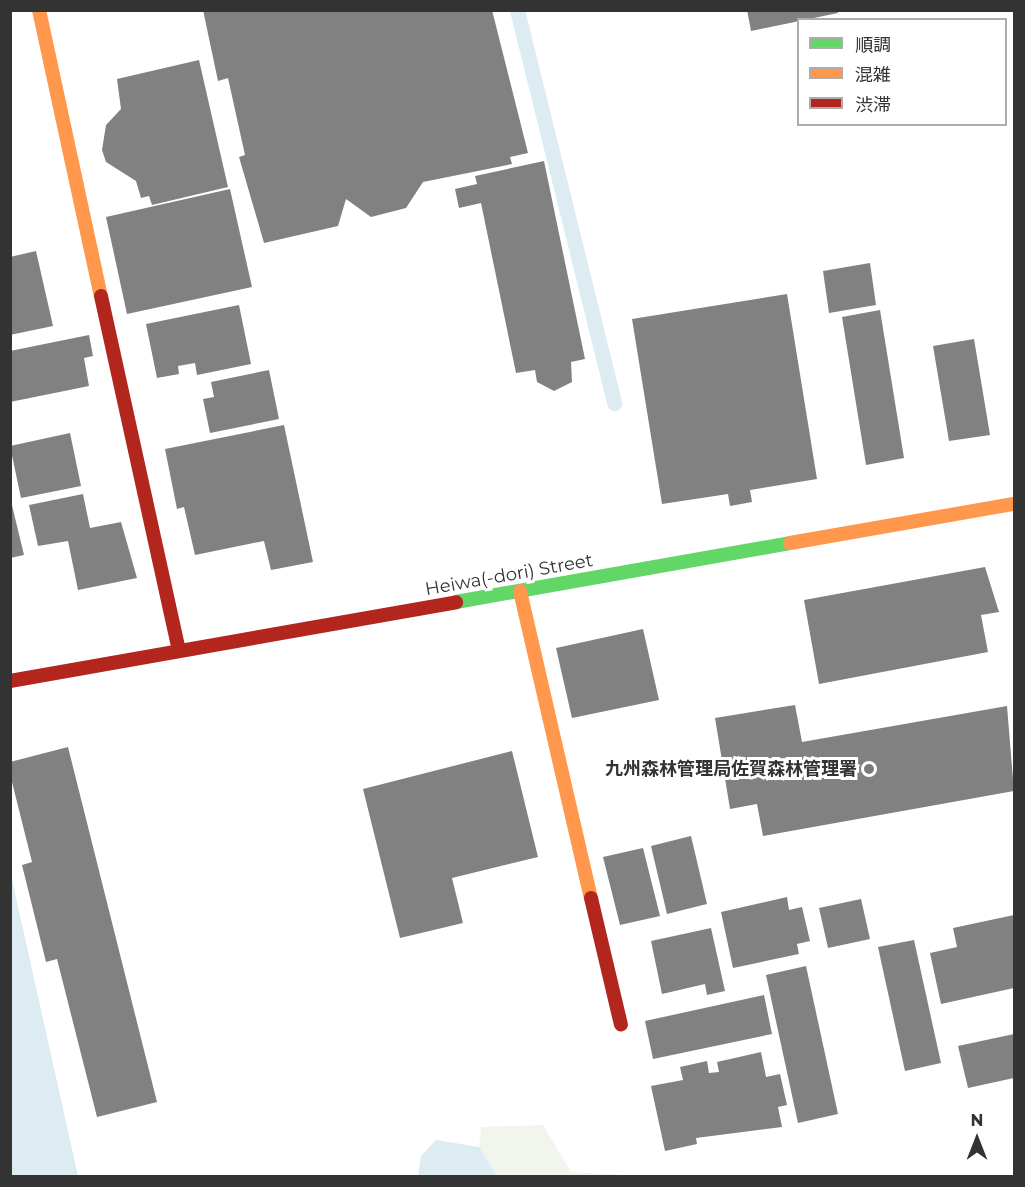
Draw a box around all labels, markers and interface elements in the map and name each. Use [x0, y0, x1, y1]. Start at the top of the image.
legend [797, 18, 1007, 126]
text: 順調 [855, 34, 891, 56]
text: 混雑 [855, 64, 891, 86]
text: 渋滞 [855, 94, 891, 116]
street label: Heiwa(-dori) Street [423, 550, 595, 600]
place label: 九州森林管理局佐賀森林管理署 [605, 758, 857, 780]
marker: 九州森林管理局佐賀森林管理署 [862, 762, 876, 776]
north arrow [947, 1109, 1007, 1169]
text: N [971, 1111, 983, 1130]

